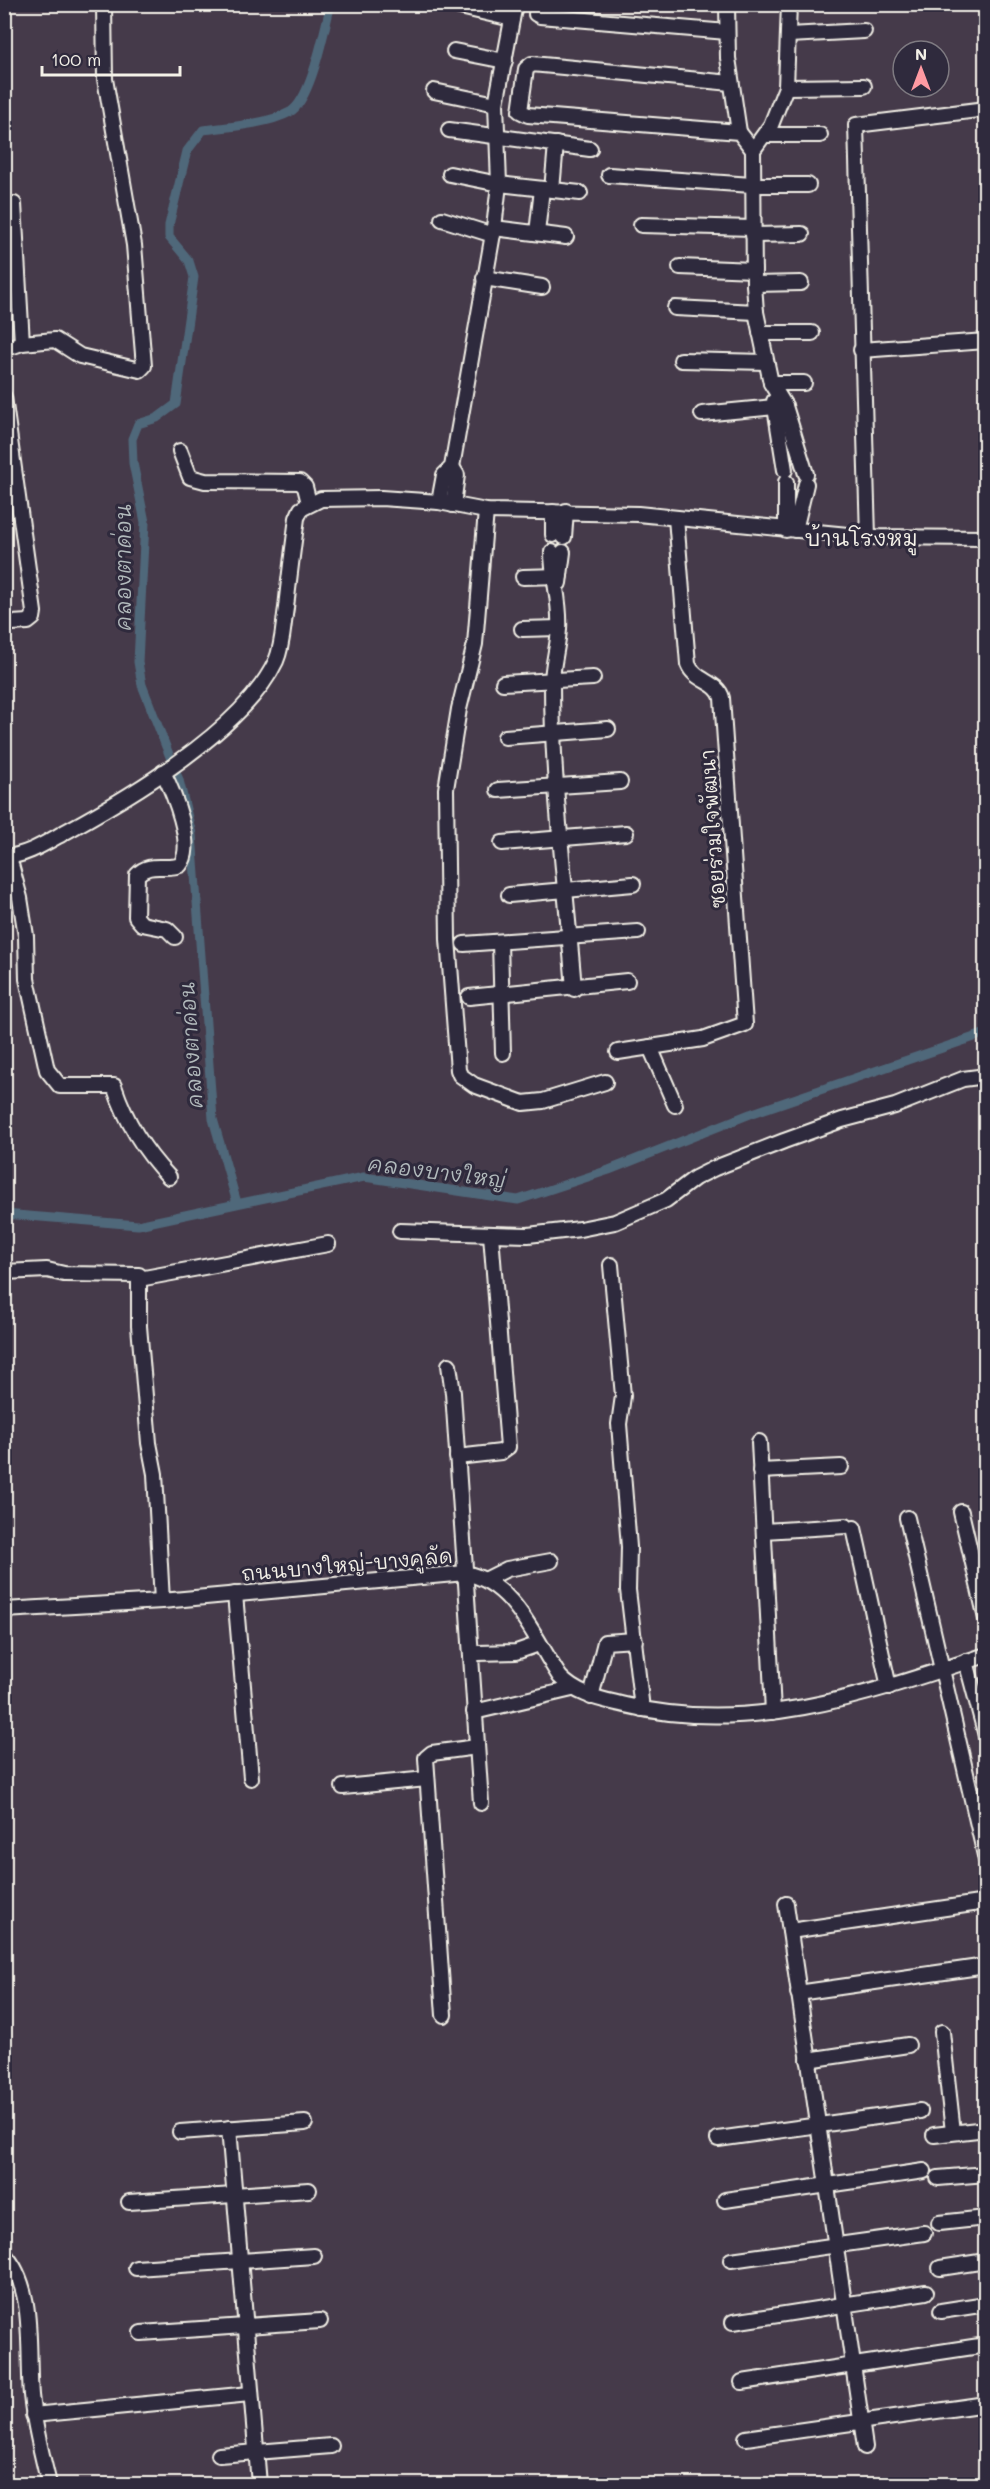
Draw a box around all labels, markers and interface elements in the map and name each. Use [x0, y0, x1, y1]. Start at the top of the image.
scale bar [42, 39, 180, 77]
north arrow [891, 39, 951, 99]
text: N [915, 43, 927, 64]
text: 100 m [51, 47, 101, 71]
water label: คลองตาด่อน [109, 503, 136, 631]
district label: บ้านโรงหมู [804, 523, 918, 556]
street label: ซอยร่วมใจพัฒนา [693, 748, 731, 910]
water label: คลองตาด่อน [172, 981, 208, 1109]
water label: คลองบางใหญ่ [366, 1149, 509, 1193]
street label: ถนนบางใหญ่-บางคูลัด [240, 1542, 454, 1589]

